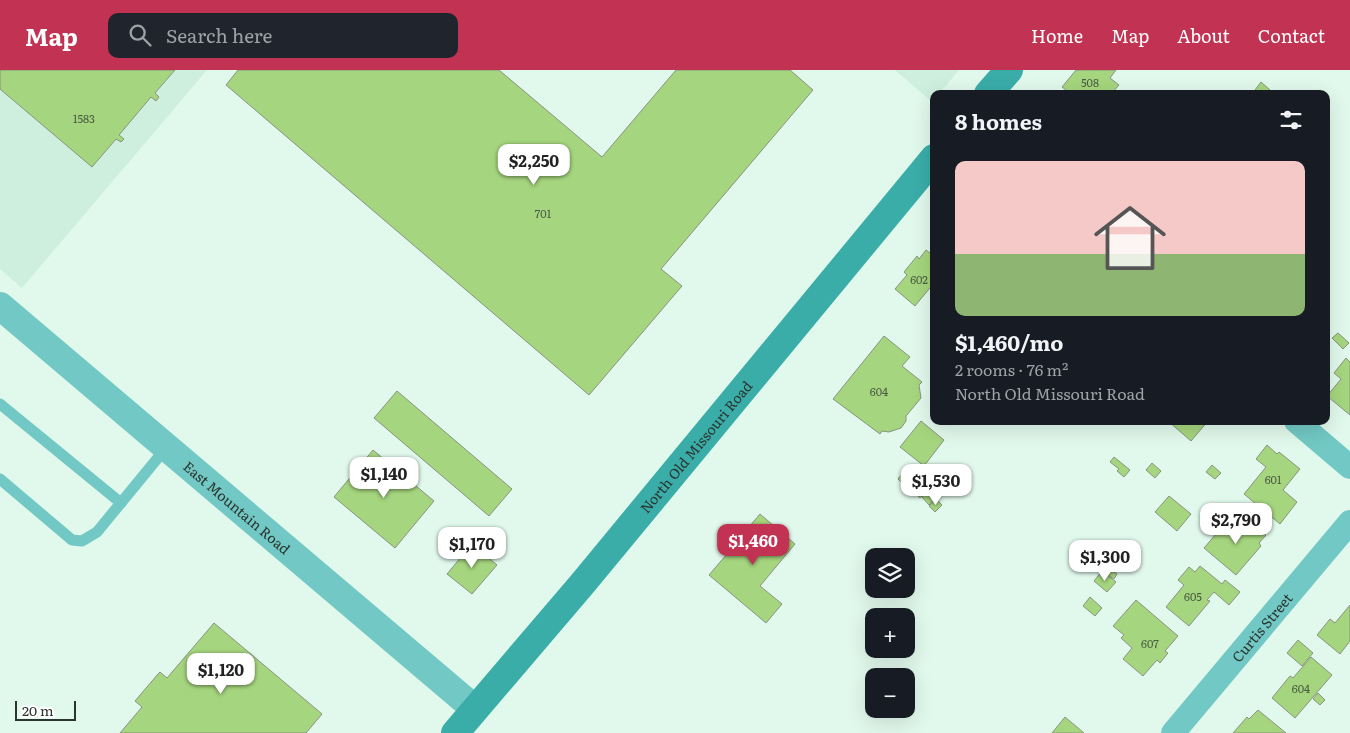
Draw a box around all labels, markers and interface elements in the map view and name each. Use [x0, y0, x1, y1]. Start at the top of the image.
search box [108, 13, 458, 58]
text: Map [25, 18, 78, 53]
icon: search [126, 21, 154, 49]
text: Search here [166, 21, 272, 49]
text: Home [1031, 22, 1083, 49]
text: Map [1111, 22, 1149, 49]
text: About [1177, 22, 1230, 49]
text: Contact [1258, 22, 1325, 49]
house number: 508 [1081, 74, 1099, 90]
text: 8 homes [955, 105, 1042, 136]
icon: filters [1277, 106, 1305, 134]
house number: 1583 [73, 110, 95, 126]
pin: $2,250 [493, 144, 575, 186]
text: $2,250 [509, 148, 559, 172]
icon: home [1085, 193, 1175, 283]
house number: 701 [535, 205, 552, 221]
house number: 602 [910, 271, 928, 287]
text: $1,460/mo [955, 326, 1063, 357]
text: 2 rooms · 76 m² [955, 357, 1068, 381]
street label: North Old Missouri Road [635, 376, 757, 517]
text: North Old Missouri Road [955, 381, 1145, 405]
house number: 604 [870, 383, 888, 399]
street label: East Mountain Road [179, 456, 295, 559]
pin: $1,140 [343, 456, 425, 499]
text: $1,140 [361, 461, 407, 485]
pin: $1,530 [895, 464, 977, 506]
text: $1,530 [912, 468, 960, 492]
house number: 601 [1265, 471, 1282, 487]
pin: $2,790 [1195, 502, 1277, 545]
text: $2,790 [1211, 507, 1261, 531]
pin: $1,460 [712, 524, 794, 566]
pin: $1,170 [431, 526, 513, 569]
text: $1,460 [728, 528, 778, 552]
text: $1,170 [449, 531, 495, 555]
pin: $1,300 [1064, 540, 1146, 582]
text: $1,300 [1080, 544, 1130, 568]
map controls [865, 548, 915, 718]
button: layers [865, 548, 915, 598]
house number: 605 [1184, 588, 1202, 604]
street label: Curtis Street [1227, 588, 1297, 666]
button: + [865, 608, 915, 658]
house number: 607 [1141, 635, 1159, 651]
pin: $1,120 [180, 652, 262, 695]
text: $1,120 [198, 657, 244, 681]
button: − [865, 668, 915, 718]
house number: 604 [1292, 680, 1310, 696]
scale bar [15, 698, 76, 721]
text: 20 m [22, 700, 54, 720]

